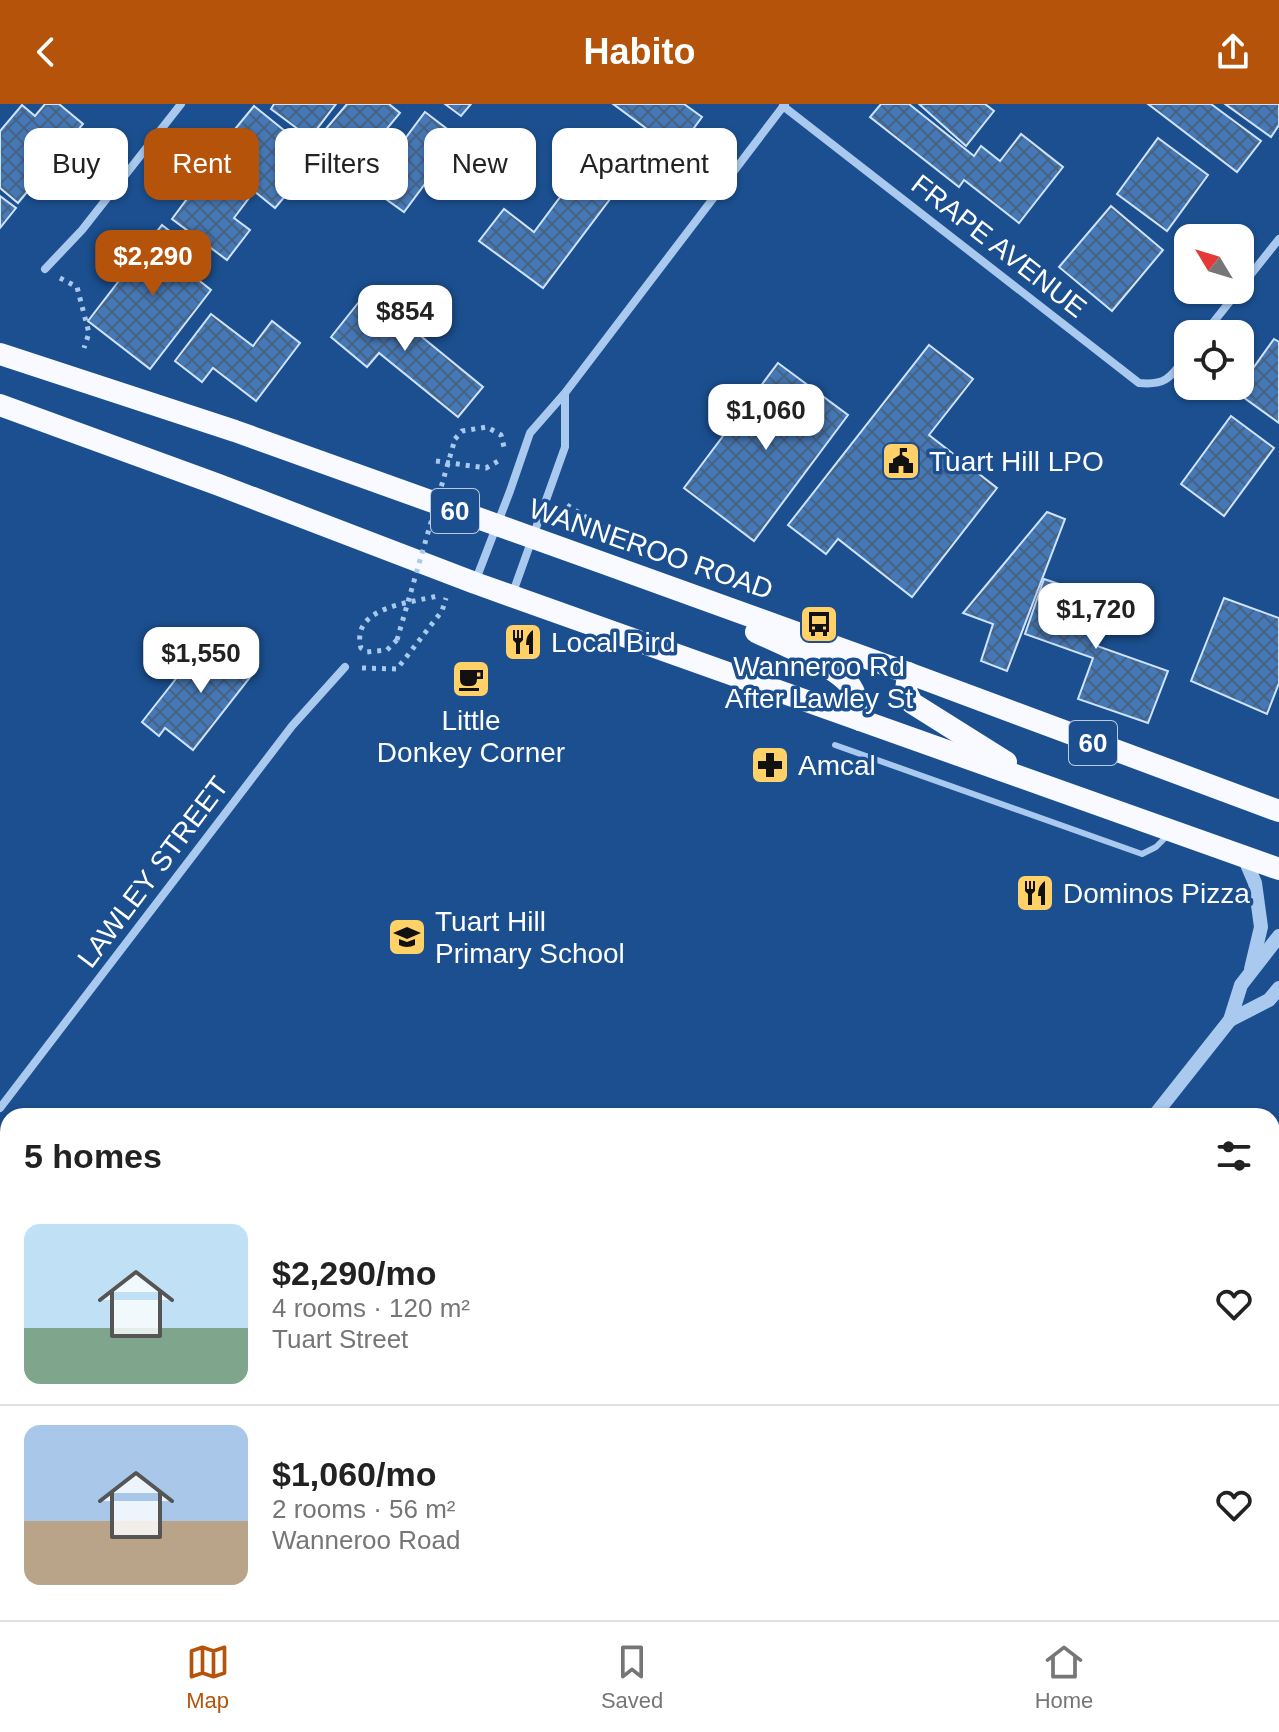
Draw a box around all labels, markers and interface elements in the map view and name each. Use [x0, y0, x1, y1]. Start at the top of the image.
icon: back [24, 30, 68, 74]
icon: share [1211, 30, 1255, 74]
text: Habito [584, 31, 696, 72]
chip: Buy [24, 128, 128, 200]
chip: Rent [144, 128, 259, 200]
chip: Filters [275, 128, 408, 200]
chip: New [424, 128, 536, 200]
chip: Apartment [552, 128, 737, 200]
street label: FRAPE AVENUE [906, 168, 1092, 324]
north arrow [1174, 224, 1254, 304]
map controls [1174, 224, 1254, 400]
pin: $2,290 [88, 230, 218, 298]
text: $2,290 [113, 241, 193, 271]
pin: $854 [358, 285, 452, 353]
text: $854 [376, 296, 434, 326]
button: locate [1174, 320, 1254, 400]
pin: $1,060 [701, 384, 831, 452]
text: $1,060 [726, 395, 806, 425]
public building icon: Tuart Hill LPO [880, 440, 922, 482]
place label: Tuart Hill LPO [929, 446, 1104, 477]
road number: 60 [431, 489, 479, 533]
street label: WANNEROO ROAD [525, 493, 777, 605]
pin: $1,720 [1031, 583, 1161, 651]
text: $1,720 [1056, 594, 1136, 624]
bus stop icon: Wanneroo Rd After Lawley St [798, 603, 840, 645]
restaurant icon: Local Bird [502, 621, 544, 663]
pin: $1,550 [136, 627, 266, 695]
place label: Local Bird [551, 627, 676, 658]
text: $1,550 [161, 638, 241, 668]
place label: Wanneroo Rd After Lawley St [725, 651, 913, 714]
cafe icon: Little Donkey Corner [450, 658, 492, 700]
place label: Little Donkey Corner [377, 705, 565, 768]
road number: 60 [1069, 721, 1117, 765]
pharmacy icon: Amcal [749, 744, 791, 786]
place label: Amcal [798, 750, 876, 781]
street label: LAWLEY STREET [71, 771, 235, 973]
restaurant icon: Dominos Pizza [1014, 872, 1056, 914]
place label: Dominos Pizza [1063, 878, 1250, 909]
place label: Tuart Hill Primary School [435, 906, 625, 969]
school or university icon: Tuart Hill Primary School [386, 916, 428, 958]
icon: filters [1212, 1134, 1256, 1178]
text: 5 homes [24, 1137, 162, 1175]
text: $2,290/mo [272, 1254, 436, 1292]
icon: home [88, 1256, 184, 1352]
icon: heart [1212, 1282, 1256, 1326]
text: 4 rooms · 120 m² [272, 1293, 470, 1323]
text: Tuart Street [272, 1324, 408, 1354]
text: $1,060/mo [272, 1455, 436, 1493]
icon: home [88, 1457, 184, 1553]
icon: heart [1212, 1483, 1256, 1527]
text: 2 rooms · 56 m² [272, 1494, 456, 1524]
text: Wanneroo Road [272, 1525, 460, 1555]
tab: Map [186, 1640, 230, 1714]
tab: Saved [601, 1640, 663, 1714]
tab: Home [1035, 1640, 1093, 1714]

